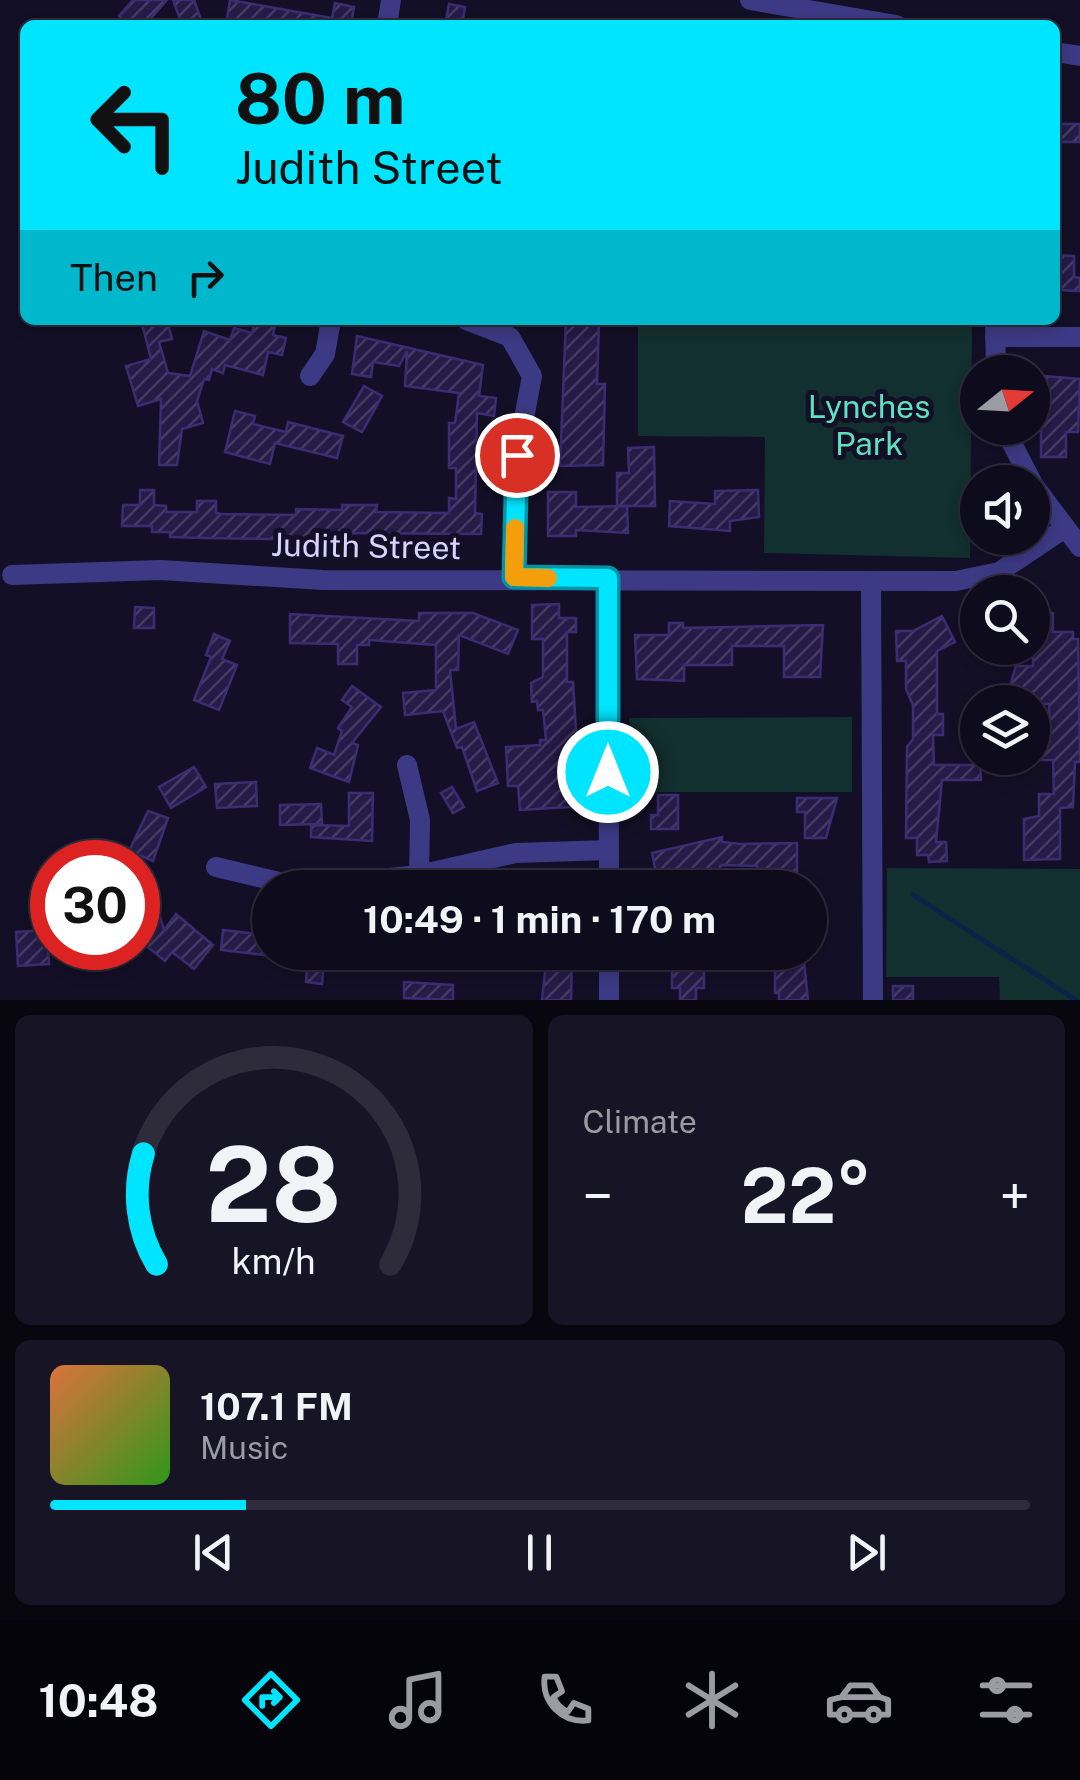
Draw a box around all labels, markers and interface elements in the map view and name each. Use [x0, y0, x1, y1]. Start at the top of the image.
text: 80 m [235, 57, 405, 140]
icon: left [70, 60, 200, 190]
text: Judith Street [235, 141, 503, 194]
icon: right [178, 250, 233, 305]
text: Then [70, 255, 158, 300]
north arrow [960, 355, 1050, 445]
map controls [960, 355, 1050, 775]
park label: Lynches Park [808, 388, 930, 462]
pin [475, 413, 560, 498]
icon: arrive [490, 428, 545, 483]
button: sound [960, 465, 1050, 555]
street label: Judith Street [271, 526, 461, 566]
button: search [960, 575, 1050, 665]
button: layers [960, 685, 1050, 775]
position arrow [556, 720, 660, 824]
speed limit sign: 30 [30, 840, 160, 970]
text: 10:49 · 1 min · 170 m [363, 897, 716, 942]
text: Climate [583, 1103, 697, 1140]
text: 28 [206, 1123, 342, 1245]
text: 22° [741, 1152, 872, 1240]
text: − [583, 1164, 613, 1228]
text: + [1000, 1164, 1030, 1228]
text: km/h [232, 1240, 316, 1282]
text: 107.1 FM [200, 1384, 353, 1429]
text: Music [200, 1429, 288, 1466]
icon: previous [186, 1525, 241, 1580]
icon: pause [512, 1525, 567, 1580]
icon: next [839, 1525, 894, 1580]
icon: directions [236, 1665, 306, 1735]
icon: music [383, 1665, 453, 1735]
icon: phone [530, 1665, 600, 1735]
icon: climate [677, 1665, 747, 1735]
icon: car [824, 1665, 894, 1735]
icon: filters [971, 1665, 1041, 1735]
text: 10:48 [39, 1674, 159, 1727]

